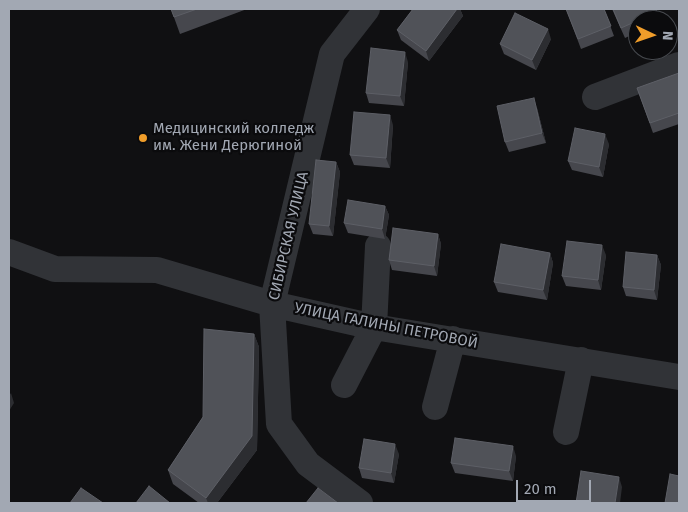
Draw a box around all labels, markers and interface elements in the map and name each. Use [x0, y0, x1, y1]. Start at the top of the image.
north arrow [628, 10, 678, 60]
text: N [659, 31, 676, 41]
place label: Медицинский колледж им. Жени Дерюгиной [153, 120, 314, 155]
marker: Медицинский колледж им. Жени Дерюгиной [137, 132, 149, 144]
street label: СИБИРСКАЯ УЛИЦА [265, 170, 313, 302]
street label: УЛИЦА ГАЛИНЫ ПЕТРОВОЙ [293, 299, 479, 353]
scale bar [518, 470, 593, 502]
text: 20 m [524, 480, 557, 498]

